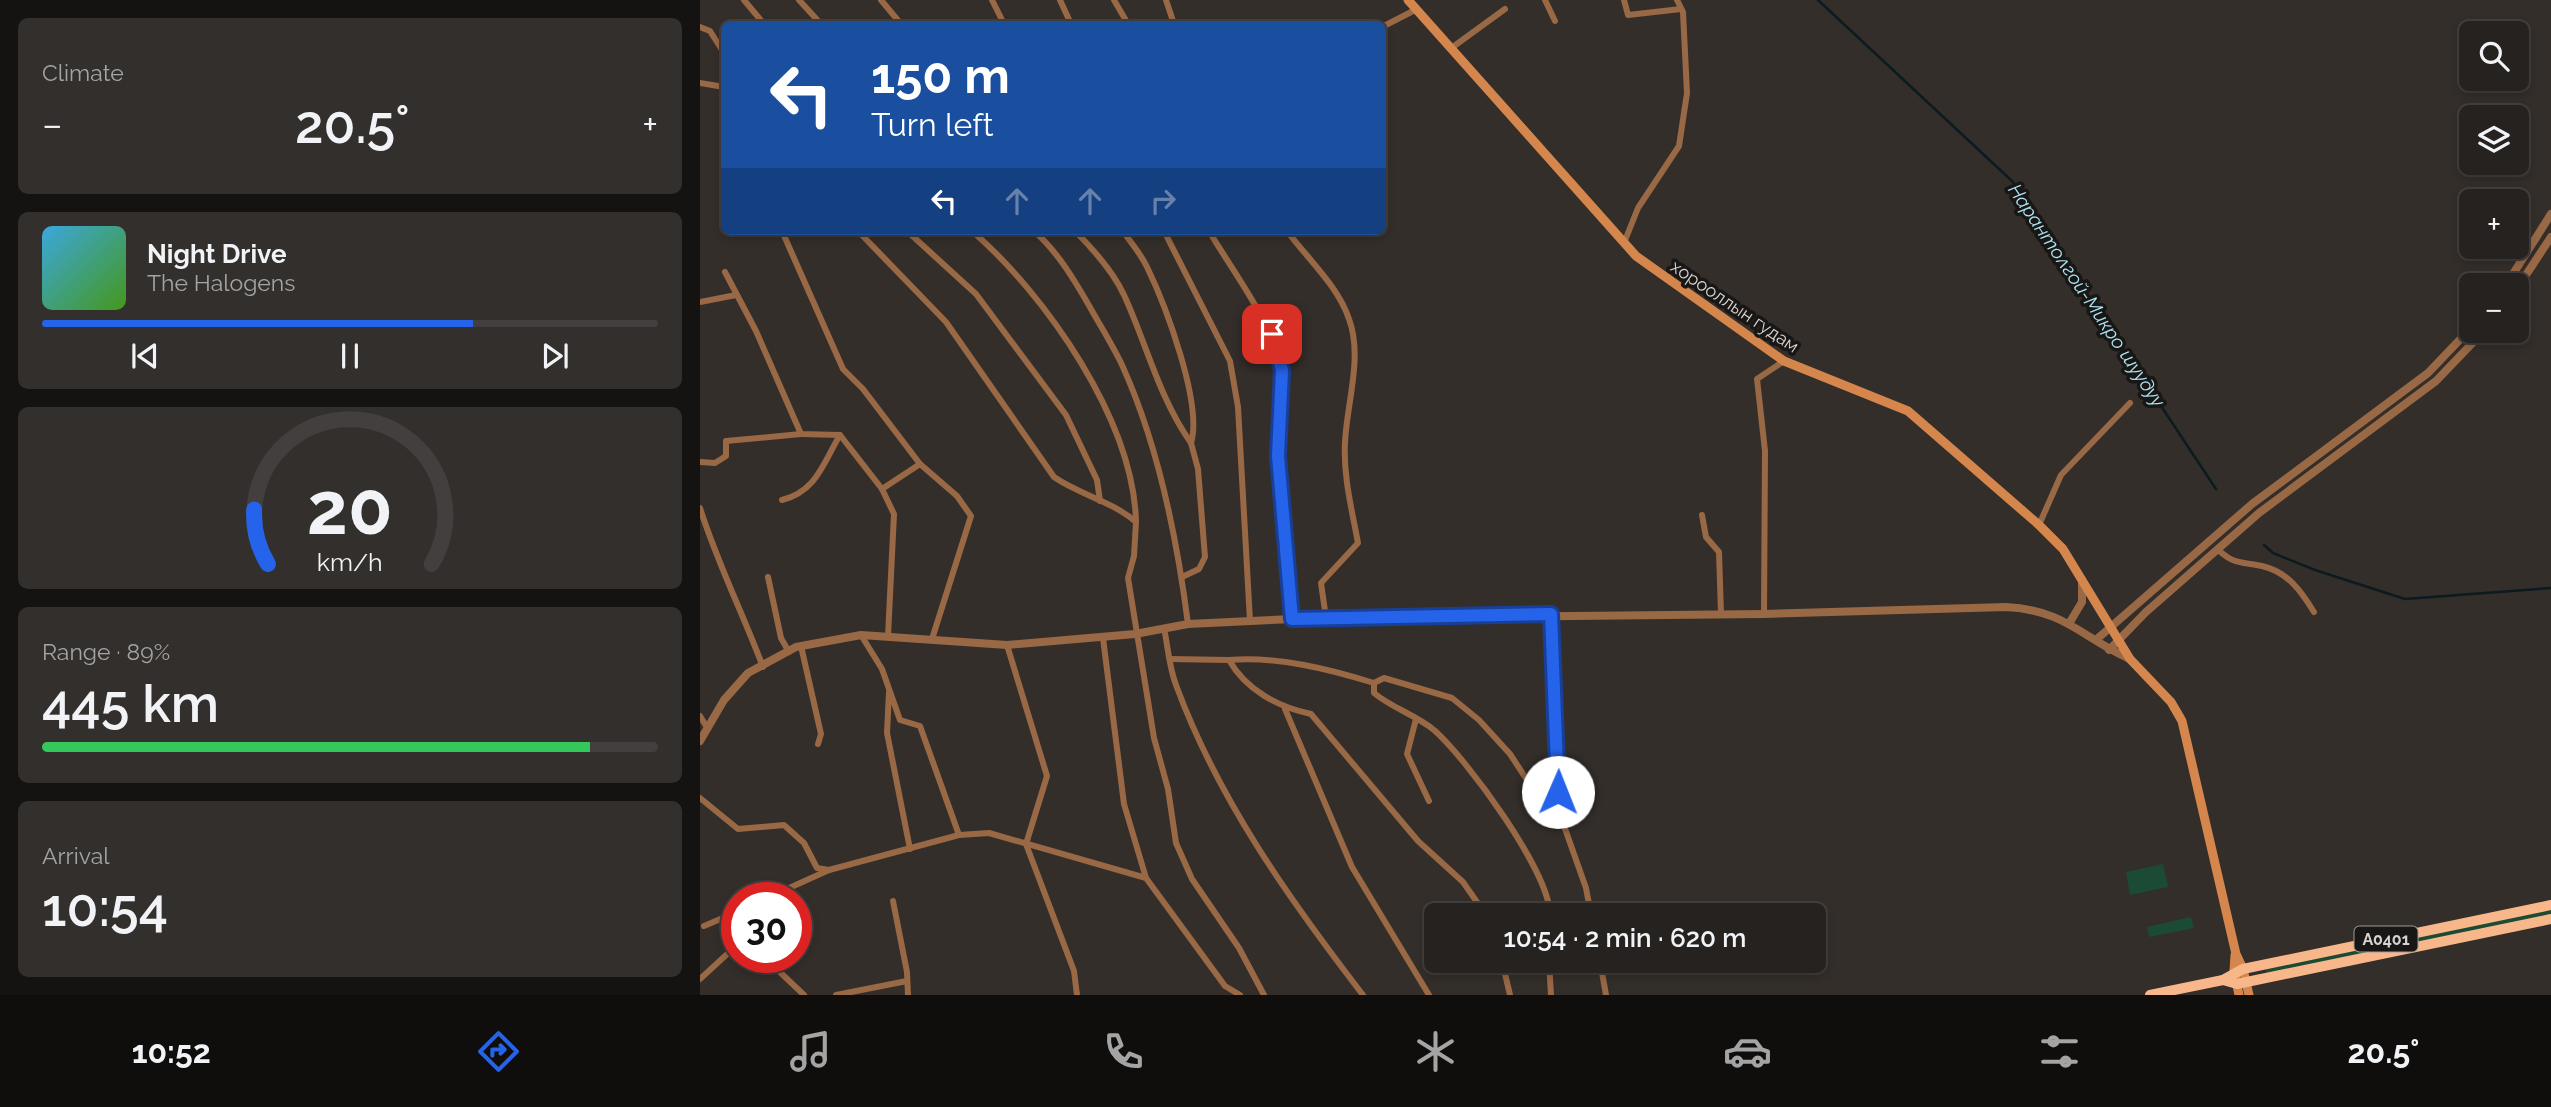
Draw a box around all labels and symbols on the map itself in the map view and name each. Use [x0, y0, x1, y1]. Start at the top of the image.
water label: Нарантолгой-Микро шуудуу [2004, 179, 2170, 411]
street label: хорооллын гудам [1667, 255, 1803, 357]
pin [1242, 304, 1302, 364]
position arrow [1521, 755, 1595, 829]
speed limit sign: 30 [721, 882, 812, 973]
road number: A0401 [2354, 926, 2418, 951]

